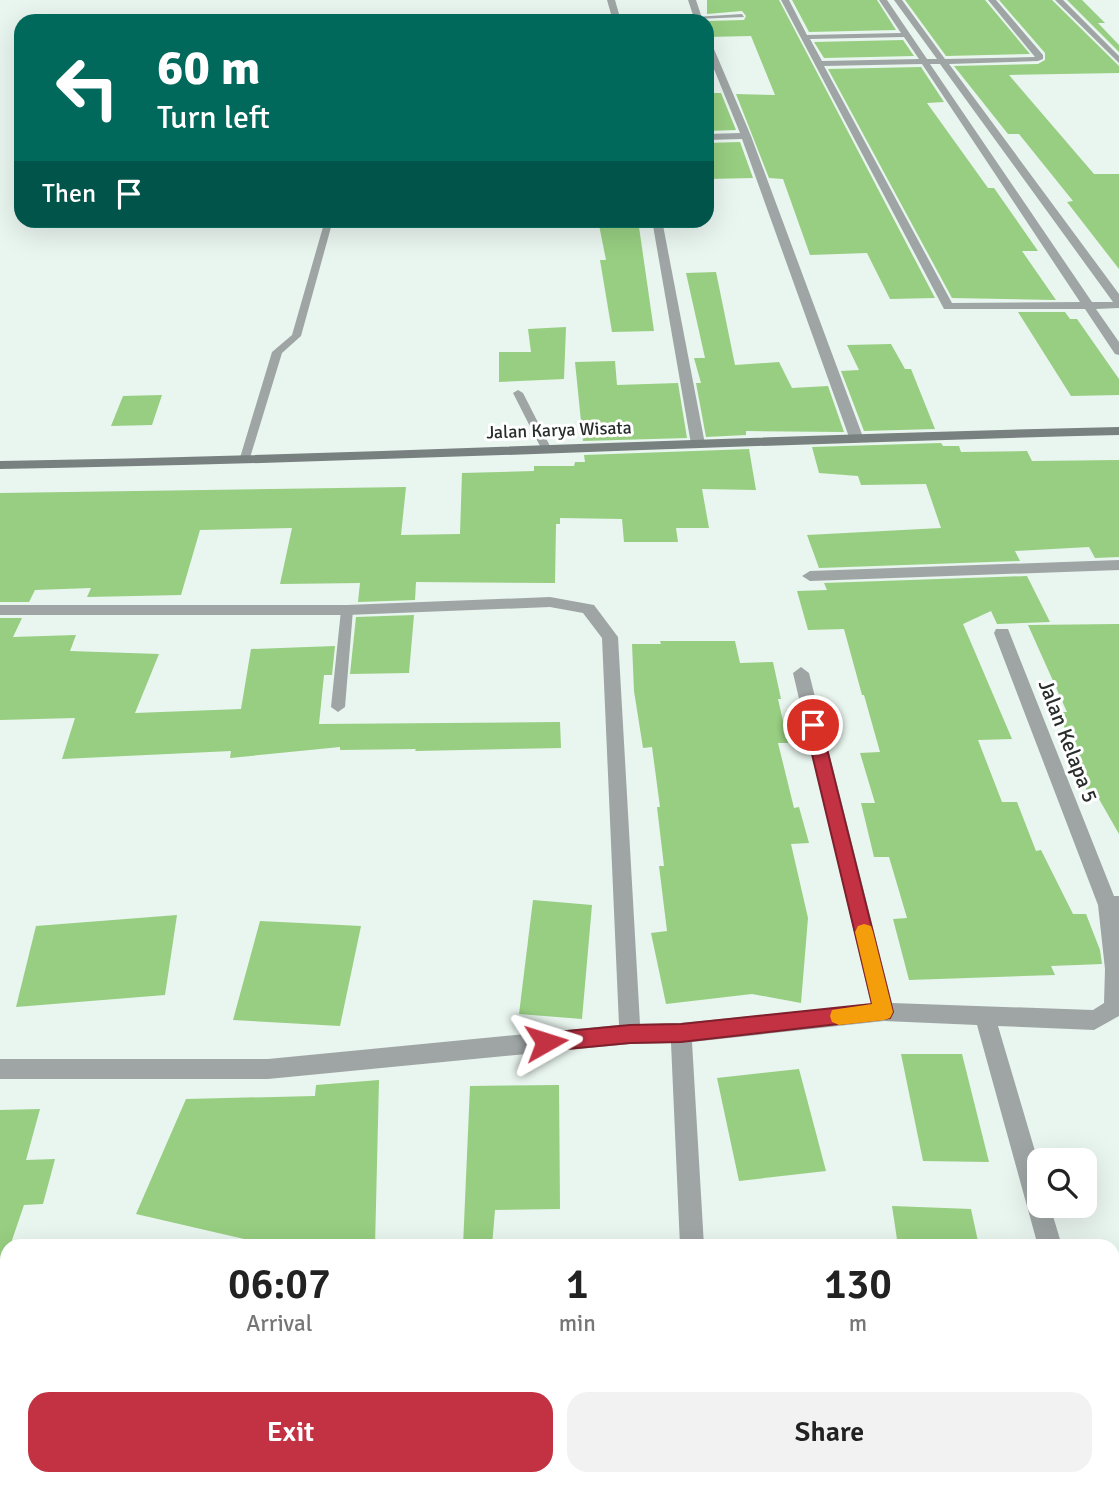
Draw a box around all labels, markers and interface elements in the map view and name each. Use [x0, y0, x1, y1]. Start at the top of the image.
text: 60 m [157, 38, 260, 98]
icon: left [42, 42, 133, 133]
text: Turn left [157, 98, 270, 137]
icon: arrive [110, 175, 148, 213]
text: Then [42, 178, 96, 210]
street label: Jalan Karya Wisata [486, 416, 632, 444]
street label: Jalan Kelapa 5 [1033, 676, 1103, 806]
pin [783, 695, 843, 755]
icon: arrive [794, 706, 832, 744]
position arrow [509, 1005, 583, 1079]
map controls [1027, 1148, 1097, 1218]
button: search [1027, 1148, 1097, 1218]
text: 06:07 [228, 1259, 331, 1310]
text: 1 [566, 1259, 589, 1310]
text: 130 [824, 1259, 892, 1310]
text: Arrival [246, 1309, 312, 1338]
text: min [559, 1309, 596, 1338]
text: m [849, 1309, 867, 1338]
button: Exit [28, 1392, 553, 1472]
button: Share [567, 1392, 1092, 1472]

